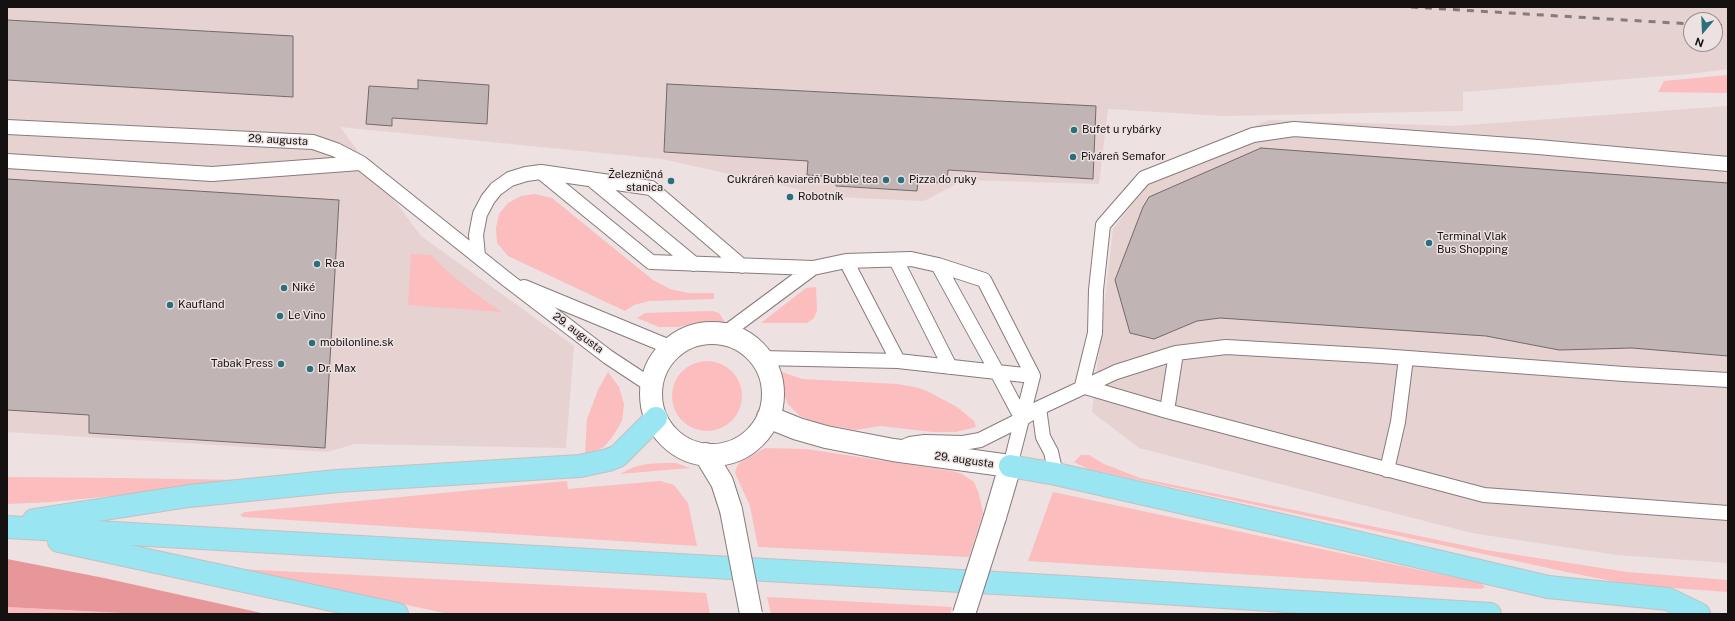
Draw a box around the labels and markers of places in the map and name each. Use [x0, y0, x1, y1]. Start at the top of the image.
place label: Bufet u rybárky [1082, 123, 1161, 137]
marker: Bufet u rybárky [1069, 125, 1079, 135]
place label: Piváreň Semafor [1081, 150, 1165, 164]
marker: Piváreň Semafor [1068, 152, 1078, 162]
place label: Železničná stanica [608, 168, 663, 194]
place label: Cukráreň kaviareň Bubble tea [727, 173, 878, 187]
place label: Pizza do ruky [909, 173, 977, 187]
marker: Cukráreň kaviareň Bubble tea [881, 175, 891, 185]
marker: Pizza do ruky [896, 175, 906, 185]
marker: Železničná stanica [666, 176, 676, 186]
place label: Robotník [798, 190, 844, 204]
marker: Robotník [785, 192, 795, 202]
place label: Terminal Vlak Bus Shopping [1437, 230, 1508, 256]
marker: Terminal Vlak Bus Shopping [1424, 238, 1434, 248]
place label: Rea [325, 257, 344, 271]
marker: Rea [312, 259, 322, 269]
place label: Niké [292, 281, 315, 295]
marker: Niké [279, 283, 289, 293]
place label: Kaufland [178, 298, 225, 312]
marker: Kaufland [165, 300, 175, 310]
place label: Le Vino [288, 309, 326, 323]
marker: Le Vino [275, 311, 285, 321]
place label: mobilonline.sk [320, 336, 394, 350]
marker: mobilonline.sk [307, 338, 317, 348]
place label: Tabak Press [211, 357, 273, 371]
marker: Tabak Press [276, 359, 286, 369]
place label: Dr. Max [318, 362, 356, 376]
marker: Dr. Max [305, 364, 315, 374]

